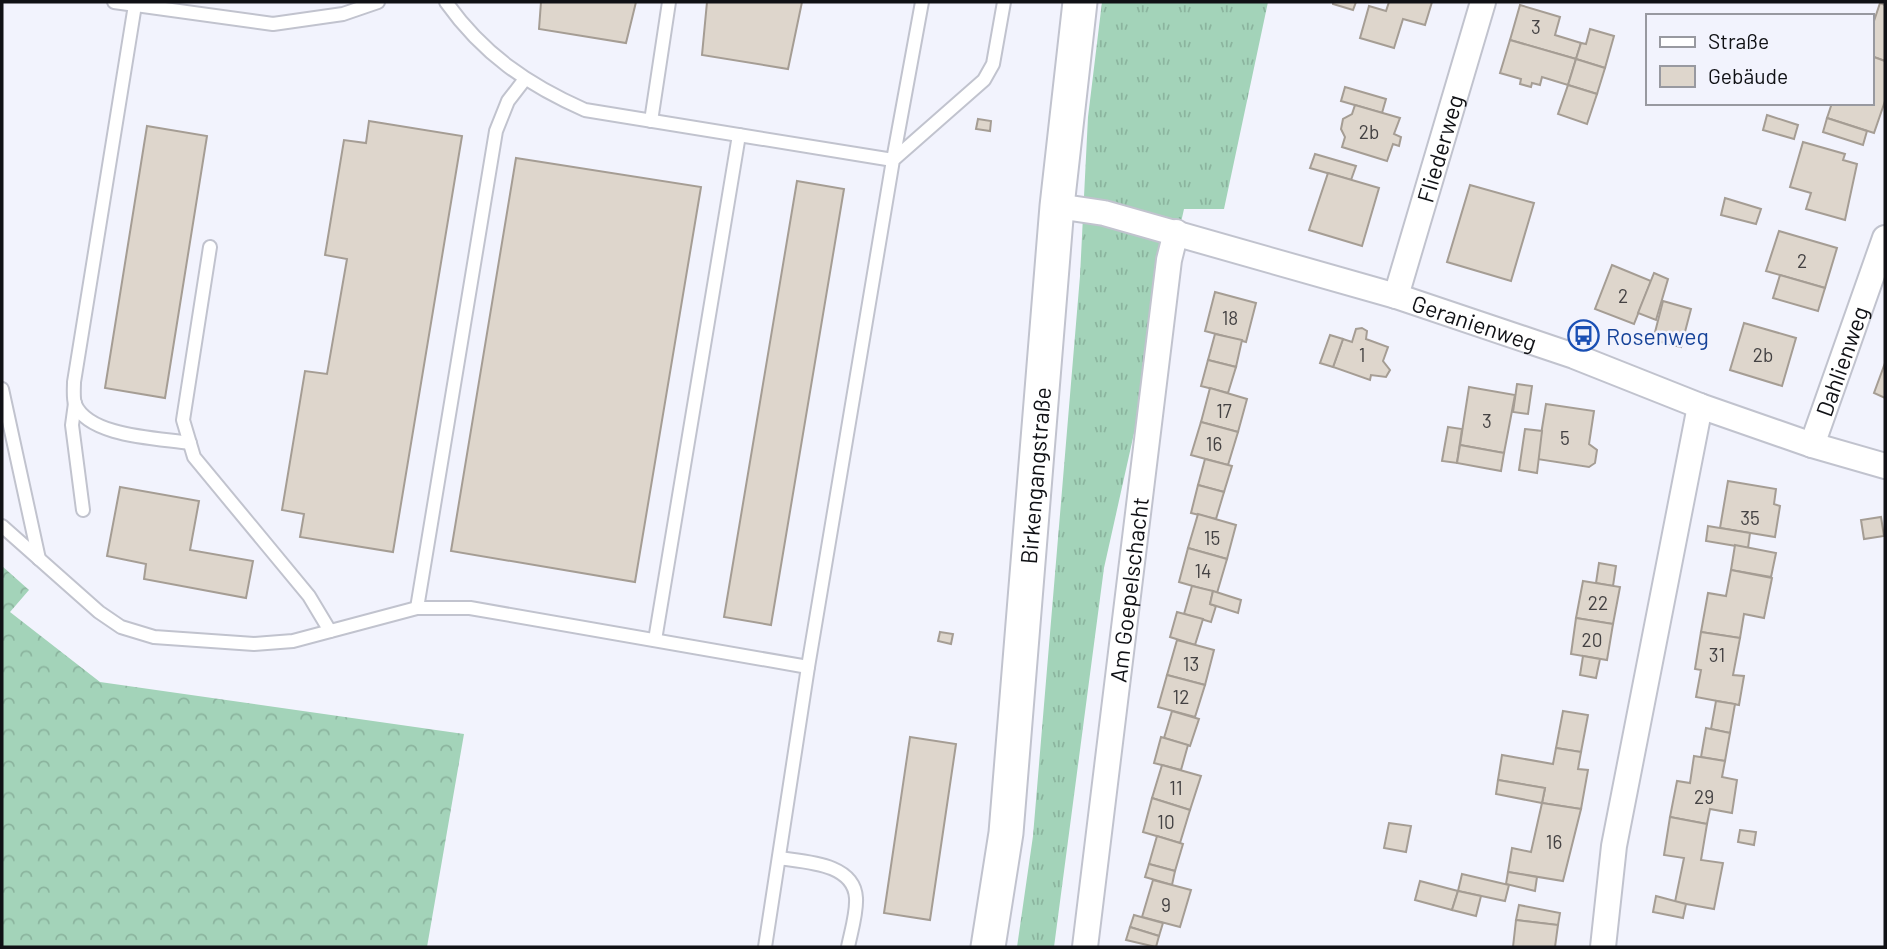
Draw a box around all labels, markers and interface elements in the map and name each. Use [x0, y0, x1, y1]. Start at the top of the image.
legend [1646, 14, 1873, 105]
house number: 3 [1531, 15, 1541, 38]
text: Straße [1708, 28, 1769, 53]
text: Gebäude [1708, 63, 1788, 88]
street label: Fliederweg [1411, 91, 1469, 206]
house number: 2b [1359, 120, 1379, 143]
house number: 2 [1797, 249, 1807, 272]
house number: 2 [1618, 284, 1628, 307]
street label: Geranienweg [1409, 288, 1541, 357]
street label: Dahlienweg [1809, 302, 1874, 420]
house number: 18 [1222, 306, 1238, 329]
bus stop icon: Rosenweg [1566, 319, 1600, 353]
place label: Rosenweg [1606, 322, 1709, 350]
house number: 1 [1359, 343, 1365, 366]
house number: 2b [1753, 343, 1773, 366]
street label: Birkengangstraße [1014, 386, 1056, 565]
house number: 17 [1216, 399, 1232, 422]
house number: 3 [1482, 409, 1492, 432]
house number: 5 [1560, 426, 1570, 449]
house number: 16 [1206, 432, 1222, 455]
street label: Am Goepelschacht [1103, 495, 1154, 684]
house number: 35 [1740, 506, 1760, 529]
house number: 15 [1204, 526, 1220, 549]
house number: 14 [1194, 559, 1212, 582]
house number: 22 [1588, 591, 1608, 614]
house number: 20 [1582, 628, 1602, 651]
house number: 31 [1709, 643, 1725, 666]
house number: 13 [1183, 652, 1199, 675]
house number: 12 [1173, 685, 1189, 708]
house number: 11 [1169, 776, 1183, 799]
house number: 29 [1694, 785, 1714, 808]
house number: 10 [1157, 810, 1175, 833]
house number: 16 [1546, 830, 1562, 853]
house number: 9 [1161, 893, 1171, 916]

